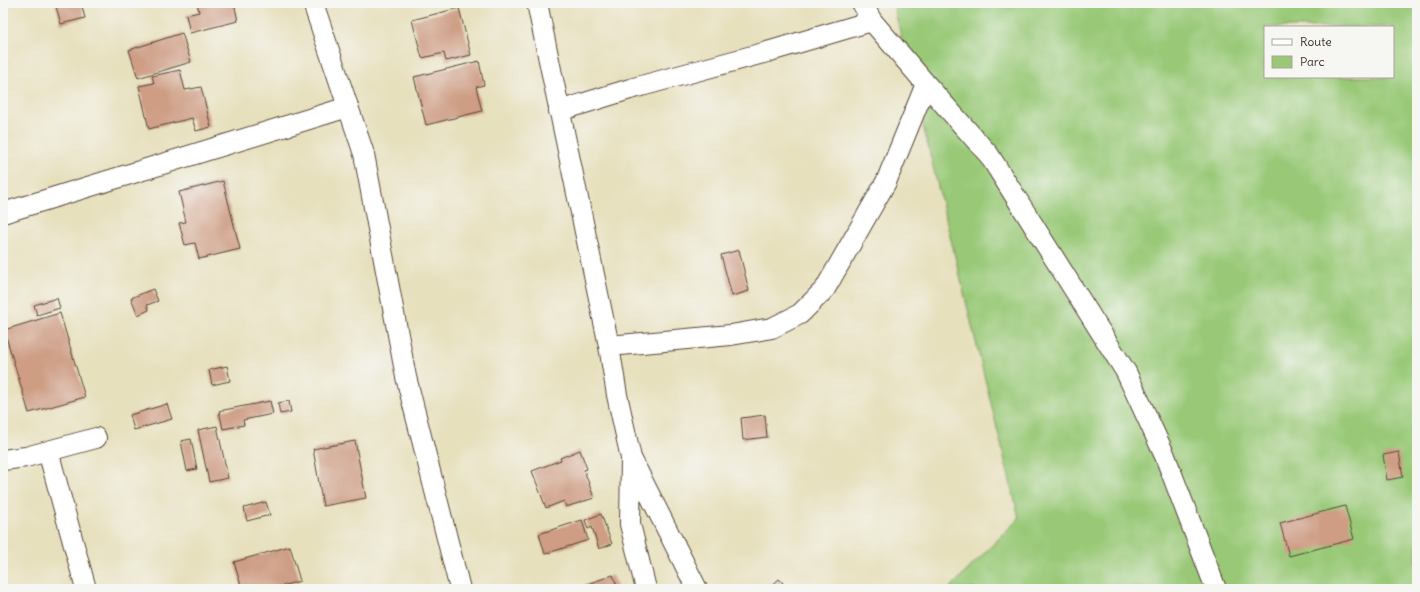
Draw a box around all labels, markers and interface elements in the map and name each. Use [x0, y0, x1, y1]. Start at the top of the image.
legend [1264, 26, 1394, 78]
text: Route [1300, 34, 1332, 49]
text: Parc [1300, 54, 1325, 69]

